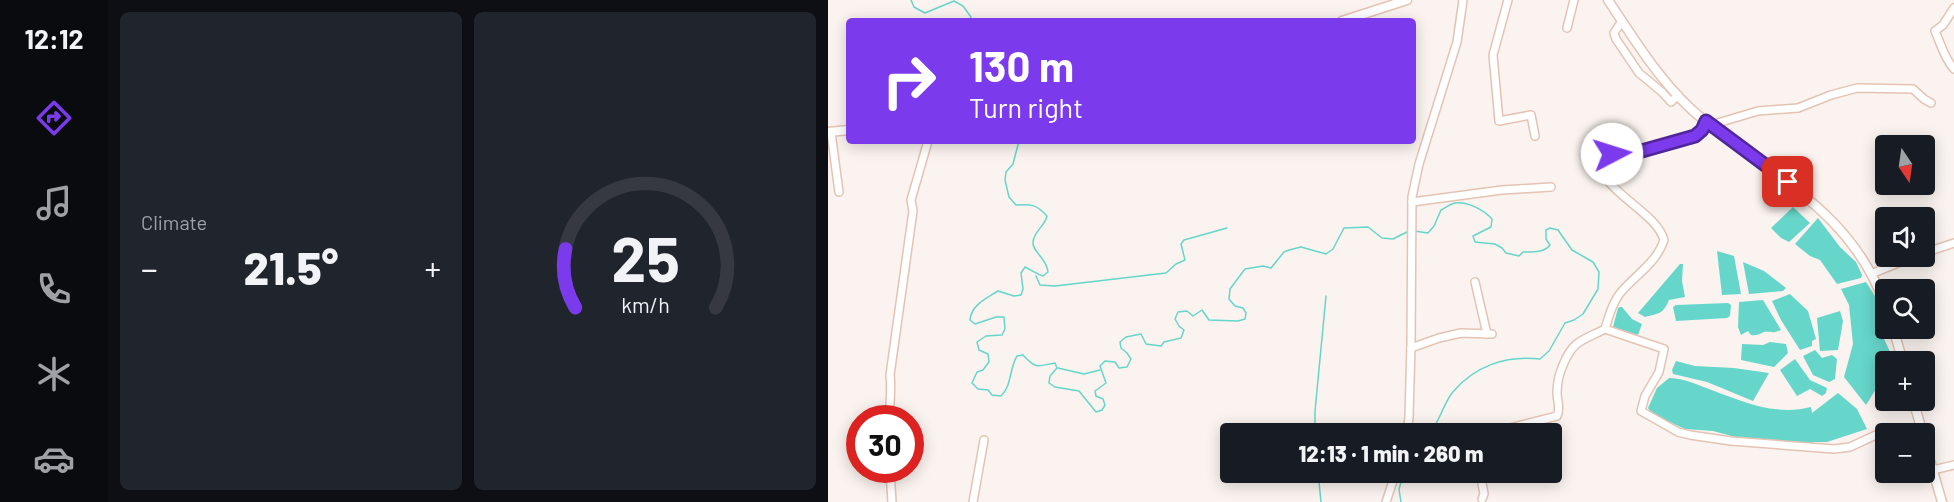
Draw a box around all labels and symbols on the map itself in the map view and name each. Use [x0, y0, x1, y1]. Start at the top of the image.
position arrow [1580, 122, 1644, 186]
north arrow [1875, 135, 1935, 195]
pin [1762, 156, 1813, 207]
speed limit sign: 30 [846, 405, 924, 483]

